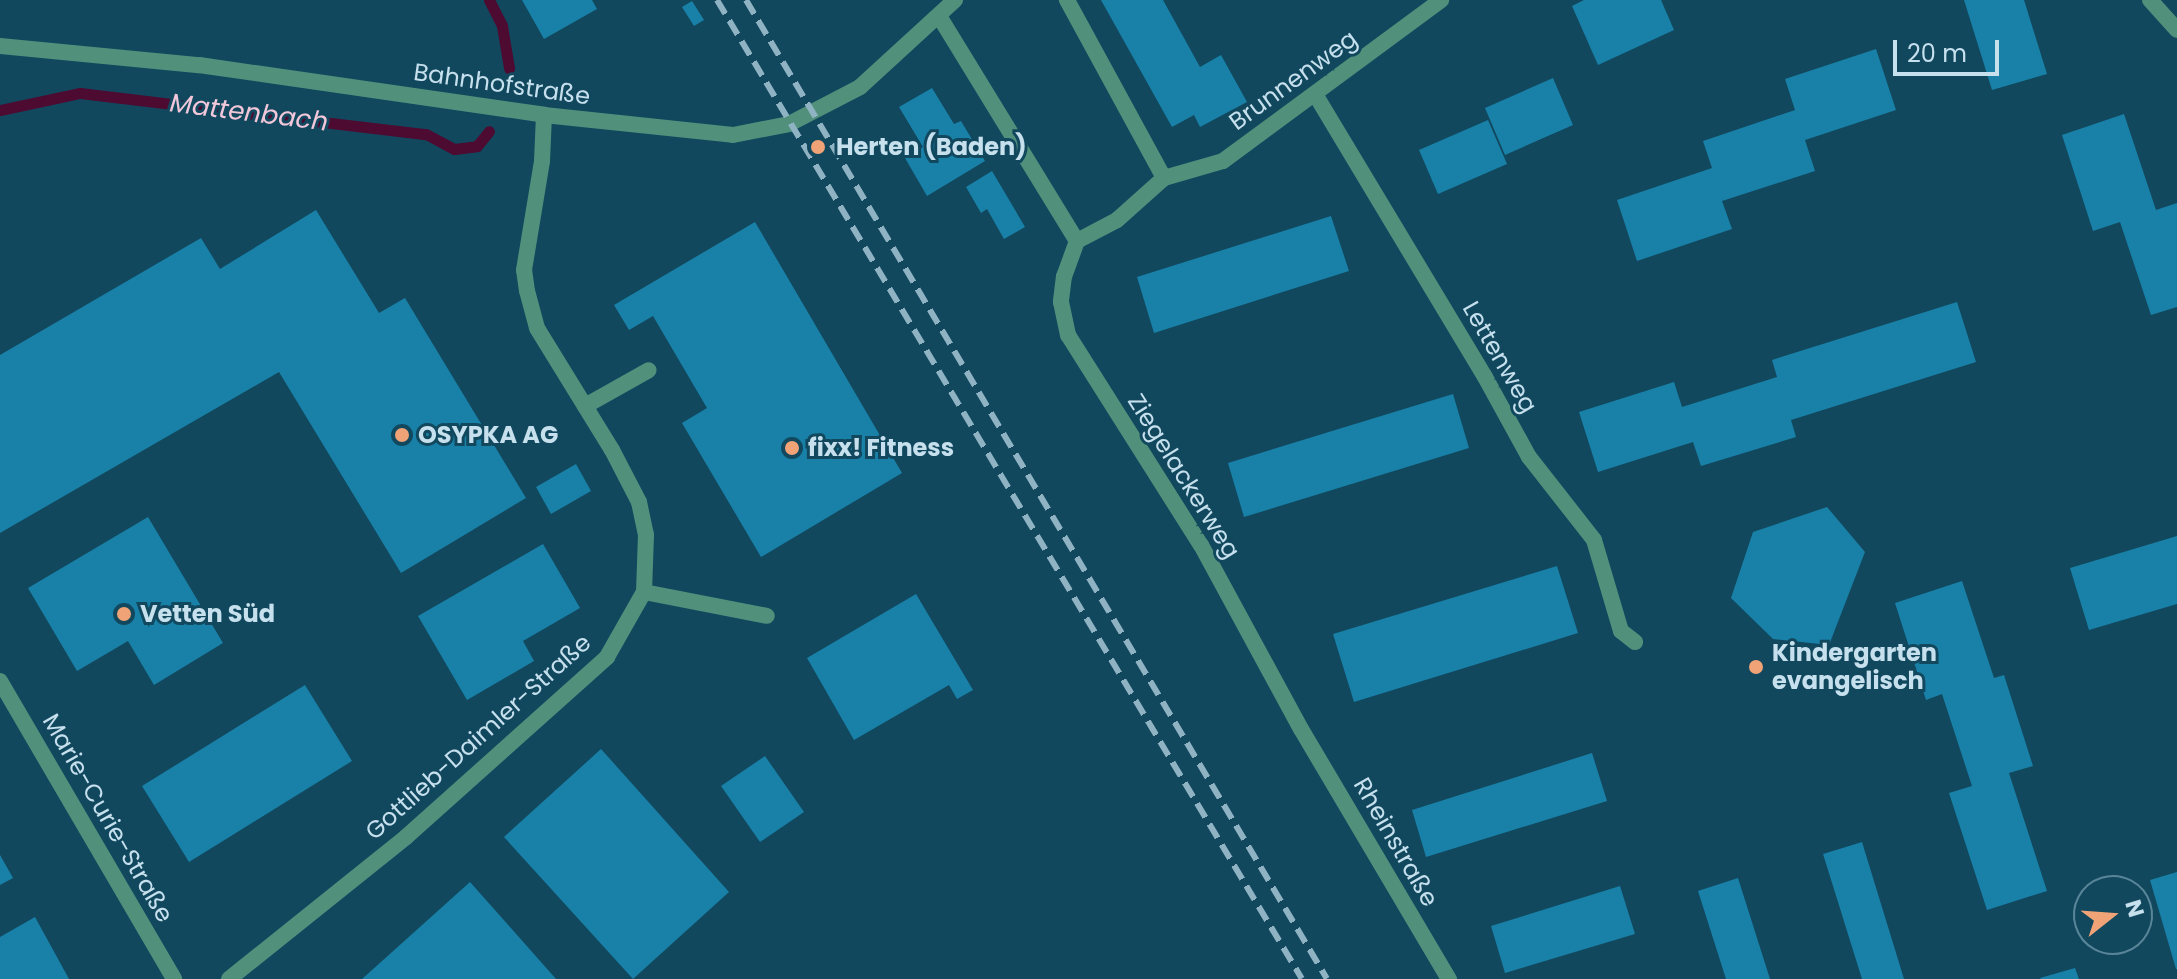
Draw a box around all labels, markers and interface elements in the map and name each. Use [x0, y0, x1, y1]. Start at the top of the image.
street label: Brunnenweg [1224, 24, 1362, 136]
scale bar [1897, 24, 2003, 74]
text: 20 m [1907, 37, 1967, 70]
street label: Bahnhofstraße [412, 57, 592, 111]
water label: Mattenbach [168, 88, 330, 138]
place label: Herten (Baden) [836, 133, 1027, 161]
marker: Herten (Baden) [807, 136, 829, 158]
street label: Lettenweg [1457, 296, 1543, 418]
street label: Ziegelackerweg [1122, 388, 1246, 564]
place label: OSYPKA AG [418, 421, 558, 449]
marker: OSYPKA AG [393, 426, 411, 444]
place label: fixx! Fitness [808, 434, 954, 462]
marker: fixx! Fitness [783, 439, 801, 457]
place label: Vetten Süd [140, 600, 275, 628]
marker: Vetten Süd [115, 605, 133, 623]
street label: Gottlieb-Daimler-Straße [359, 628, 597, 846]
place label: Kindergarten evangelisch [1772, 639, 1937, 695]
marker: Kindergarten evangelisch [1747, 658, 1765, 676]
street label: Marie-Curie-Straße [37, 709, 179, 927]
street label: Rheinstraße [1348, 773, 1444, 911]
north arrow [2073, 875, 2153, 955]
text: N [2117, 896, 2152, 921]

